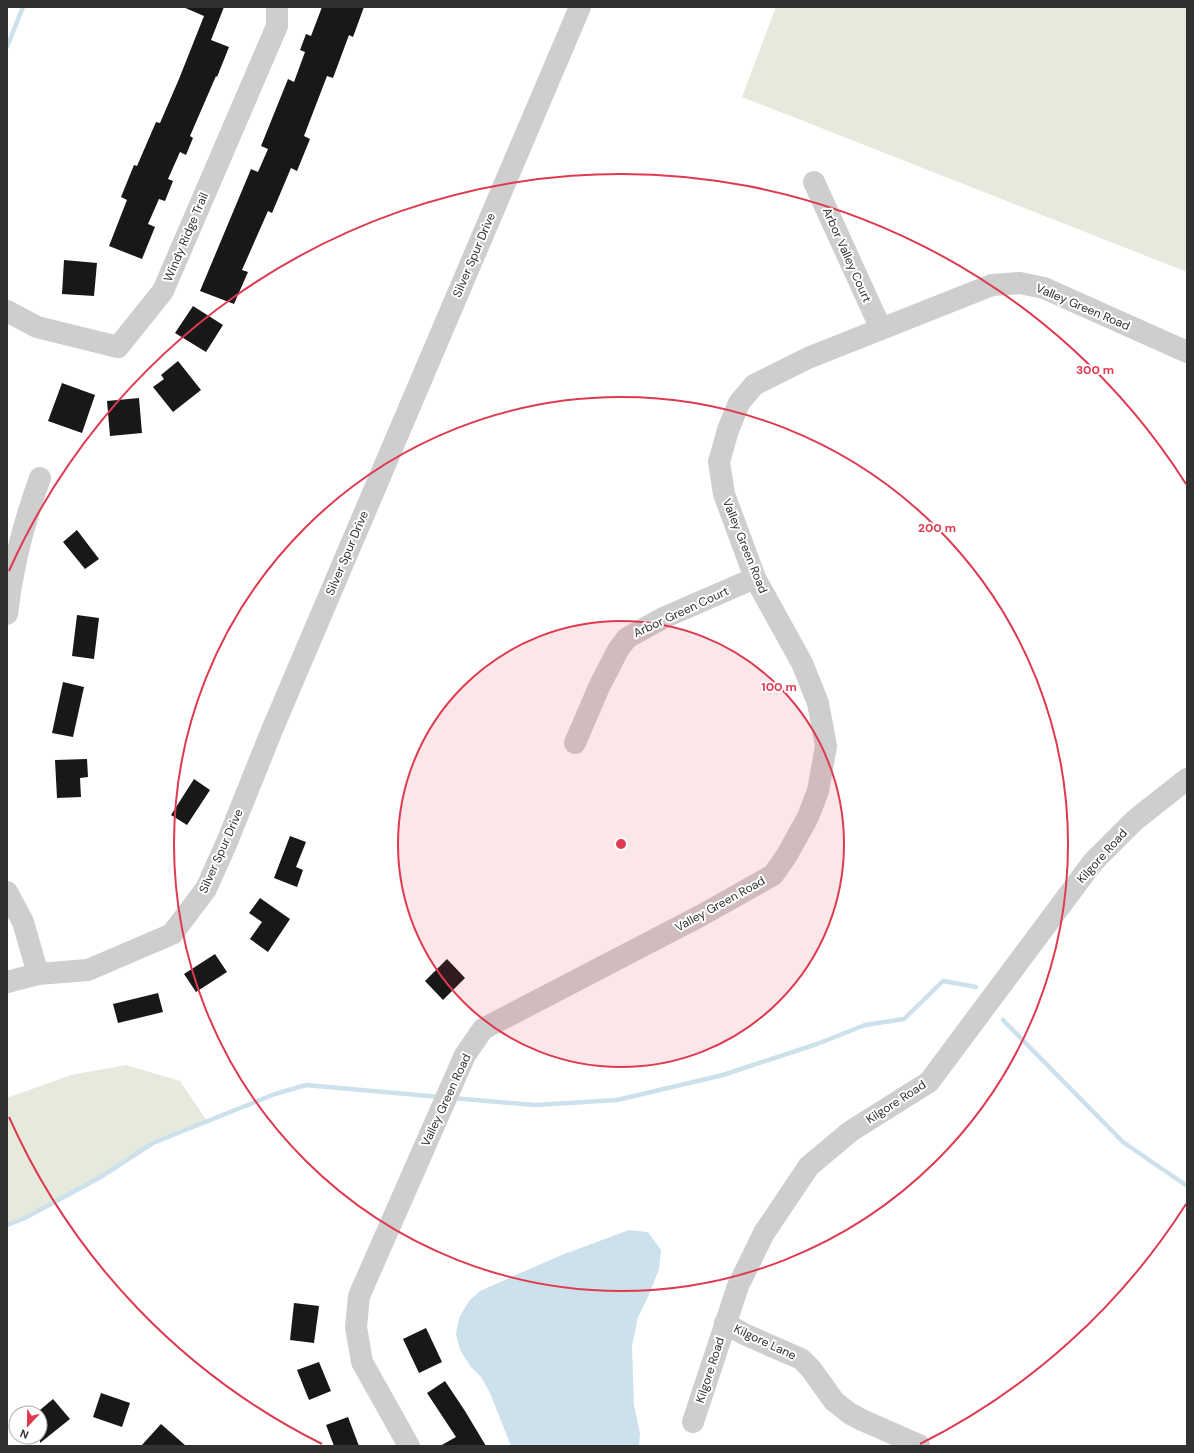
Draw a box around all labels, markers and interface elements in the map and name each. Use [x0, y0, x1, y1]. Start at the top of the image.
street label: Windy Ridge Trail [160, 190, 212, 284]
street label: Arbor Valley Court [819, 205, 875, 305]
street label: Silver Spur Drive [449, 210, 499, 300]
street label: Valley Green Road [1034, 280, 1132, 334]
text: 300 m [1076, 362, 1114, 378]
street label: Valley Green Road [719, 496, 771, 596]
street label: Silver Spur Drive [322, 508, 372, 598]
text: 200 m [918, 520, 956, 536]
street label: Arbor Green Court [631, 583, 732, 641]
text: 100 m [761, 679, 797, 695]
street label: Silver Spur Drive [195, 806, 247, 896]
street label: Kilgore Road [1073, 825, 1131, 887]
centre of rings [614, 837, 628, 851]
street label: Valley Green Road [672, 873, 768, 935]
street label: Valley Green Road [417, 1051, 475, 1149]
street label: Kilgore Road [863, 1077, 929, 1127]
street label: Kilgore Lane [731, 1321, 799, 1363]
street label: Kilgore Road [692, 1335, 728, 1405]
north arrow [8, 1405, 48, 1445]
text: N [18, 1426, 31, 1442]

